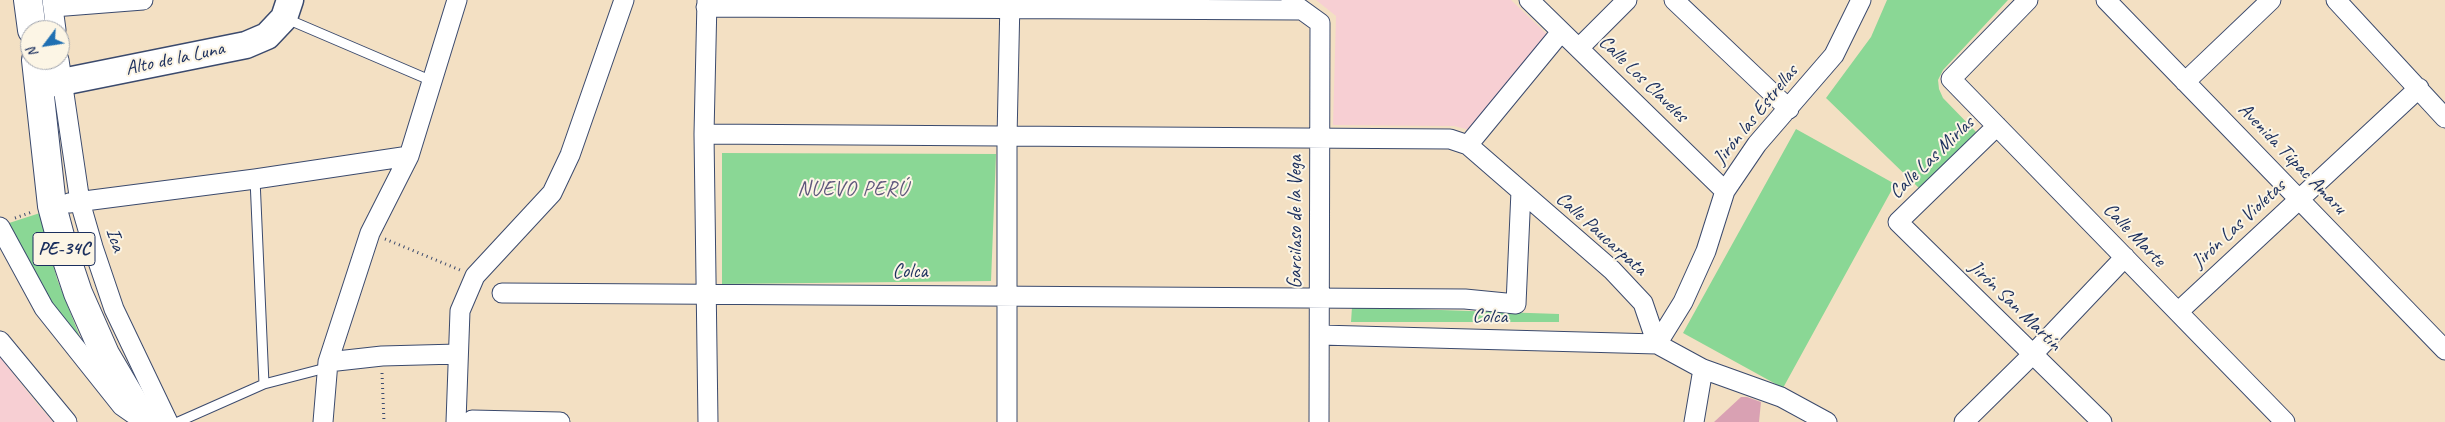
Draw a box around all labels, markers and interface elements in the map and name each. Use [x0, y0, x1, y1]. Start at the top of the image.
north arrow [20, 20, 70, 70]
street label: Calle Los Claveles [1593, 30, 1693, 128]
street label: Alto de la Luna [123, 37, 227, 81]
text: N [23, 44, 42, 61]
street label: Jirón las Estrellas [1708, 60, 1804, 170]
street label: Avenida Túpac Amaru [2233, 98, 2351, 220]
street label: Calle Las Mirlas [1884, 112, 1980, 204]
street label: Garcilaso de la Vega [1284, 155, 1308, 289]
street label: Jirón Las Violetas [2187, 174, 2291, 274]
district label: NUEVO PERÚ [796, 176, 910, 202]
street label: Calle Paucarpata [1550, 187, 1652, 281]
street label: Calle Marte [2098, 198, 2170, 272]
street label: Ica [100, 225, 130, 255]
road number: PE-34C [33, 232, 95, 266]
street label: Jirón San Martín [1964, 256, 2066, 356]
street label: Colca [893, 260, 927, 284]
street label: Colca [1472, 304, 1508, 330]

